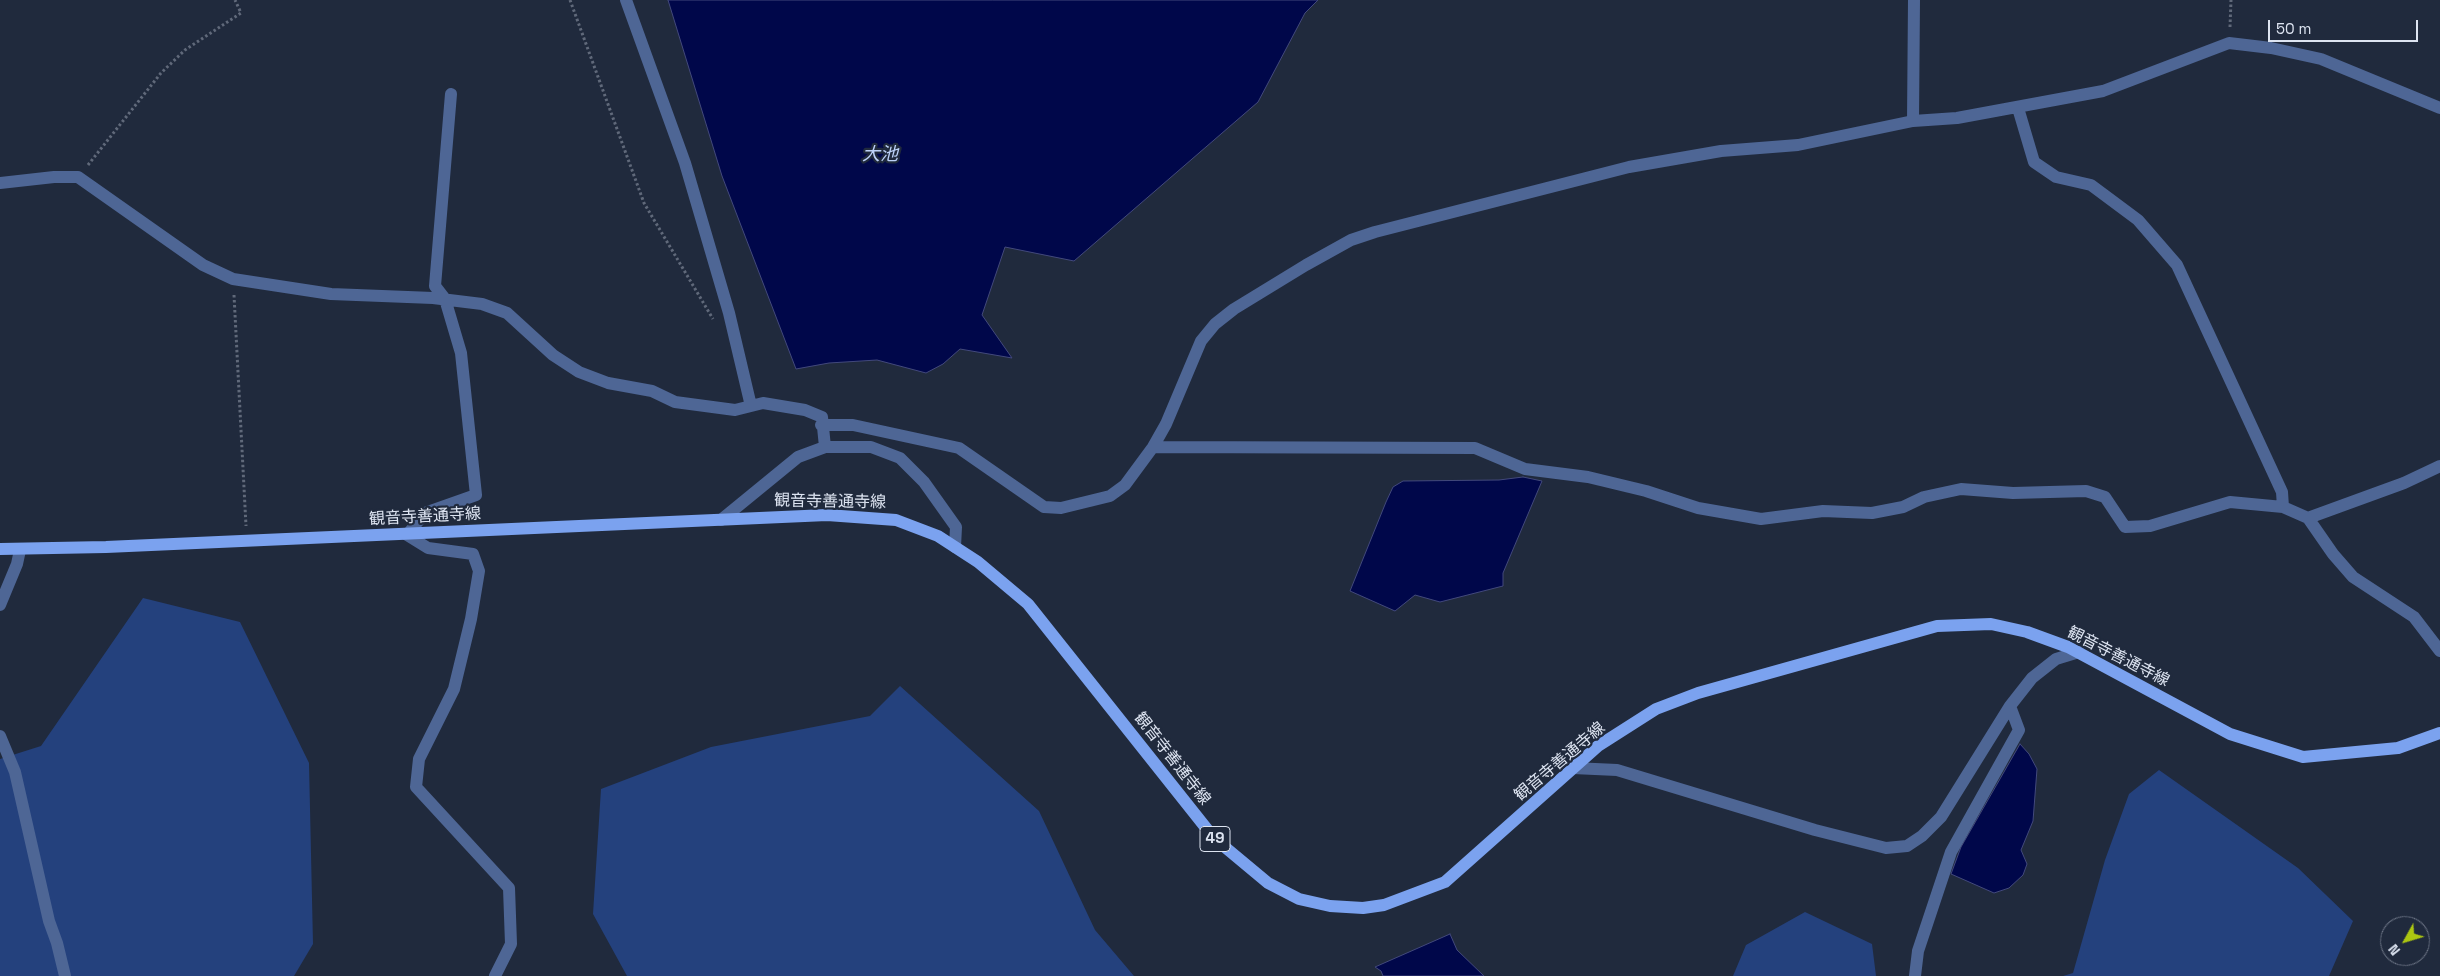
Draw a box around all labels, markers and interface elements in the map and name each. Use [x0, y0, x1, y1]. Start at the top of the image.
scale bar [2270, 10, 2420, 42]
text: 50 m [2276, 19, 2311, 38]
water label: 大池 [862, 144, 898, 166]
street label: 観音寺善通寺線 [774, 491, 886, 513]
street label: 観音寺善通寺線 [369, 504, 481, 530]
street label: 観音寺善通寺線 [2064, 623, 2172, 691]
street label: 観音寺善通寺線 [1130, 709, 1214, 809]
street label: 観音寺善通寺線 [1511, 719, 1609, 805]
road number: 49 [1200, 826, 1230, 852]
north arrow [2380, 916, 2430, 966]
text: N [2384, 941, 2404, 959]

